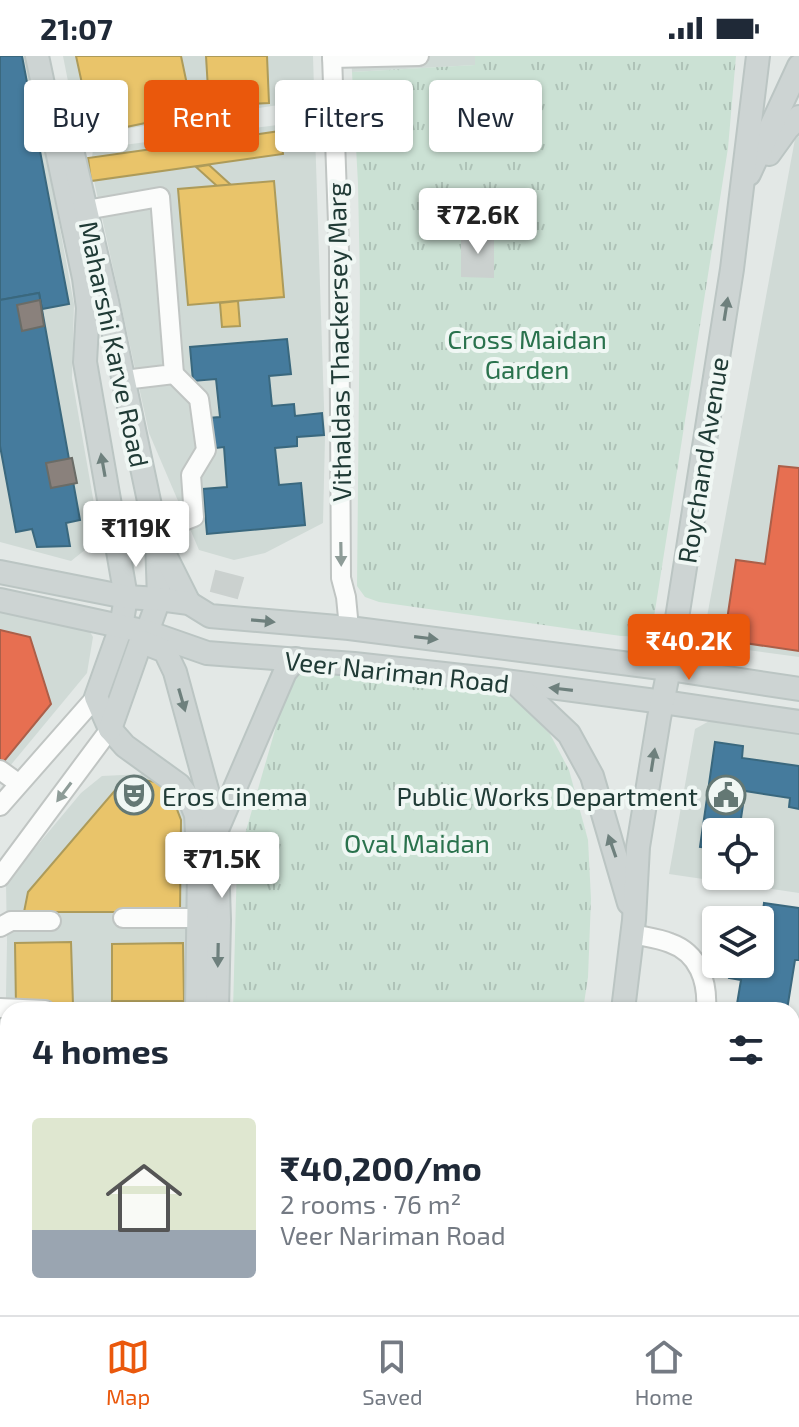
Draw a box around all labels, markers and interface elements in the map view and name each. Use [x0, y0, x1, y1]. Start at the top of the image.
text: 21:07 [40, 10, 113, 46]
chip: Buy [24, 80, 128, 152]
chip: Rent [144, 80, 259, 152]
chip: Filters [275, 80, 413, 152]
chip: New [429, 80, 542, 152]
street label: Vithaldas Thackersey Marg [320, 182, 356, 502]
pin: ₹72.6K [413, 188, 543, 256]
text: ₹72.6K [437, 198, 519, 229]
street label: Maharshi Karve Road [74, 218, 156, 470]
one-way arrow [720, 296, 733, 321]
park label: Cross Maidan Garden [447, 323, 607, 384]
street label: Roychand Avenue [670, 355, 734, 565]
one-way arrow [97, 452, 109, 477]
pin: ₹119K [80, 501, 192, 569]
text: ₹119K [101, 511, 171, 542]
one-way arrow [335, 542, 347, 567]
pin: ₹40.2K [624, 614, 754, 682]
one-way arrow [251, 615, 276, 628]
text: ₹40.2K [646, 624, 732, 655]
one-way arrow [414, 632, 439, 645]
street label: Veer Nariman Road [283, 644, 511, 698]
one-way arrow [548, 682, 573, 695]
one-way arrow [177, 687, 189, 712]
one-way arrow [647, 747, 659, 772]
theatre icon: Eros Cinema [113, 774, 155, 816]
public building icon: Public Works Department [705, 774, 747, 816]
place label: Eros Cinema [162, 780, 308, 811]
place label: Public Works Department [396, 780, 698, 811]
one-way arrow [56, 781, 72, 802]
map controls [702, 818, 774, 978]
button: locate [702, 818, 774, 890]
park label: Oval Maidan [344, 827, 490, 858]
pin: ₹71.5K [157, 832, 287, 900]
one-way arrow [606, 834, 618, 858]
text: ₹71.5K [183, 842, 261, 873]
button: layers [702, 906, 774, 978]
one-way arrow [212, 943, 224, 968]
icon: filters [724, 1028, 768, 1072]
text: 4 homes [32, 1030, 169, 1071]
text: ₹40,200/mo [280, 1147, 482, 1188]
icon: home [96, 1150, 192, 1246]
text: 2 rooms · 76 m² [280, 1188, 461, 1219]
text: Veer Nariman Road [280, 1219, 506, 1250]
tab: Map [106, 1335, 150, 1409]
tab: Saved [362, 1335, 423, 1409]
tab: Home [635, 1335, 693, 1409]

